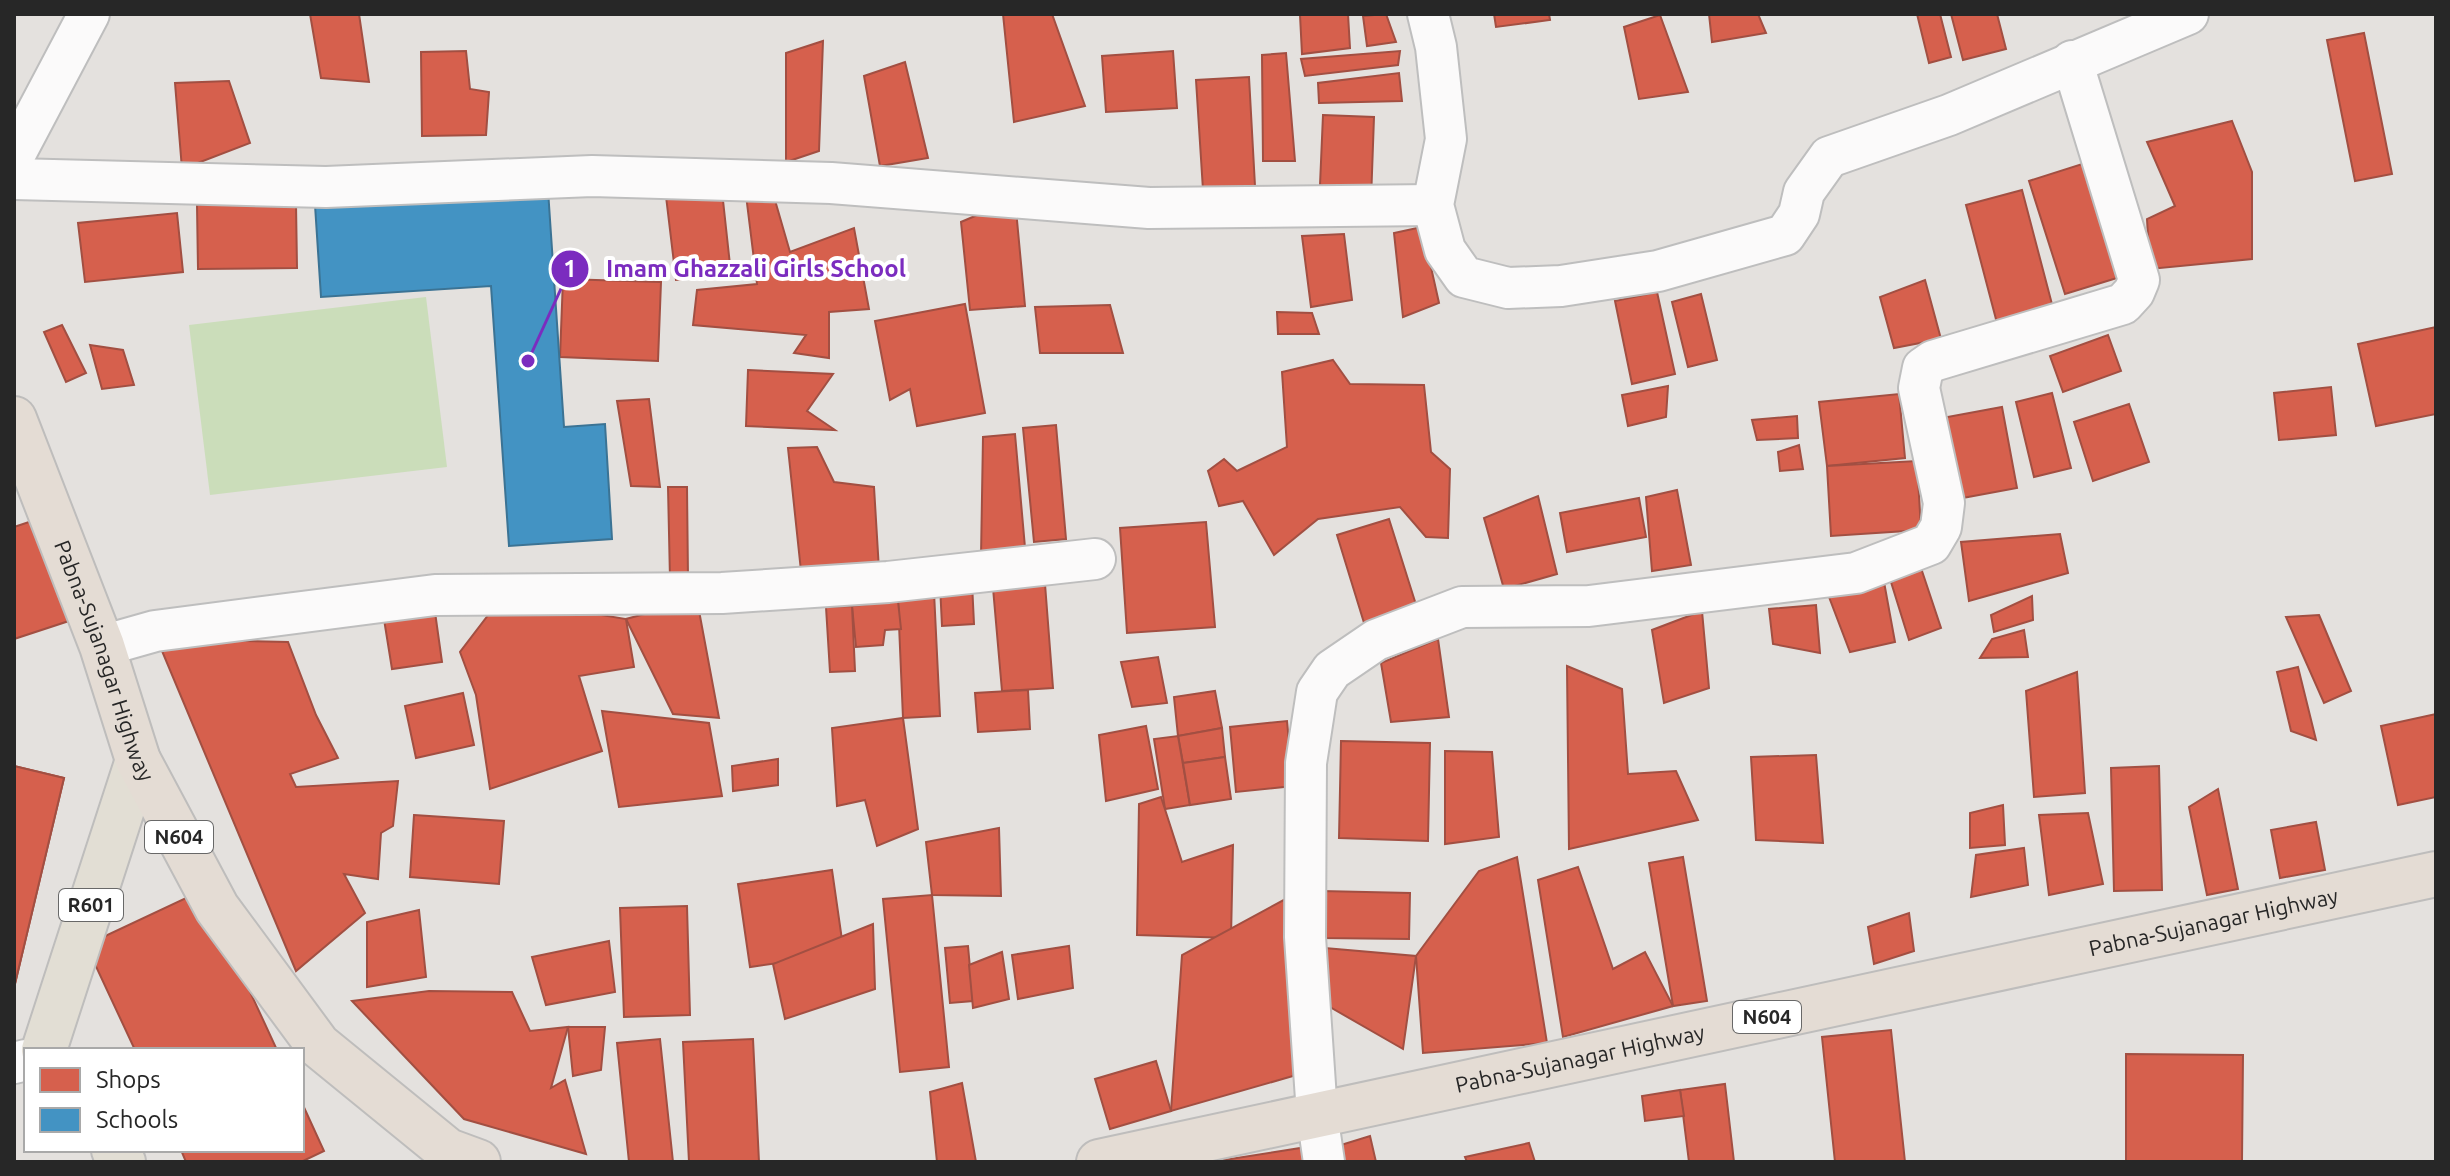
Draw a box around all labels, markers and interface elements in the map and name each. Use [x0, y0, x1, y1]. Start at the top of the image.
callout: Imam Ghazzali Girls School [550, 245, 922, 293]
text: 1 [563, 255, 577, 282]
text: Imam Ghazzali Girls School [606, 255, 906, 282]
street label: Pabna-Sujanagar Highway [50, 536, 160, 786]
road number: N604 [145, 821, 213, 853]
street label: Pabna-Sujanagar Highway [2086, 882, 2341, 960]
road number: R601 [59, 889, 123, 921]
road number: N604 [1733, 1001, 1801, 1033]
street label: Pabna-Sujanagar Highway [1453, 1019, 1707, 1097]
legend [24, 1048, 304, 1152]
text: Shops [96, 1066, 161, 1093]
text: Schools [96, 1106, 178, 1133]

